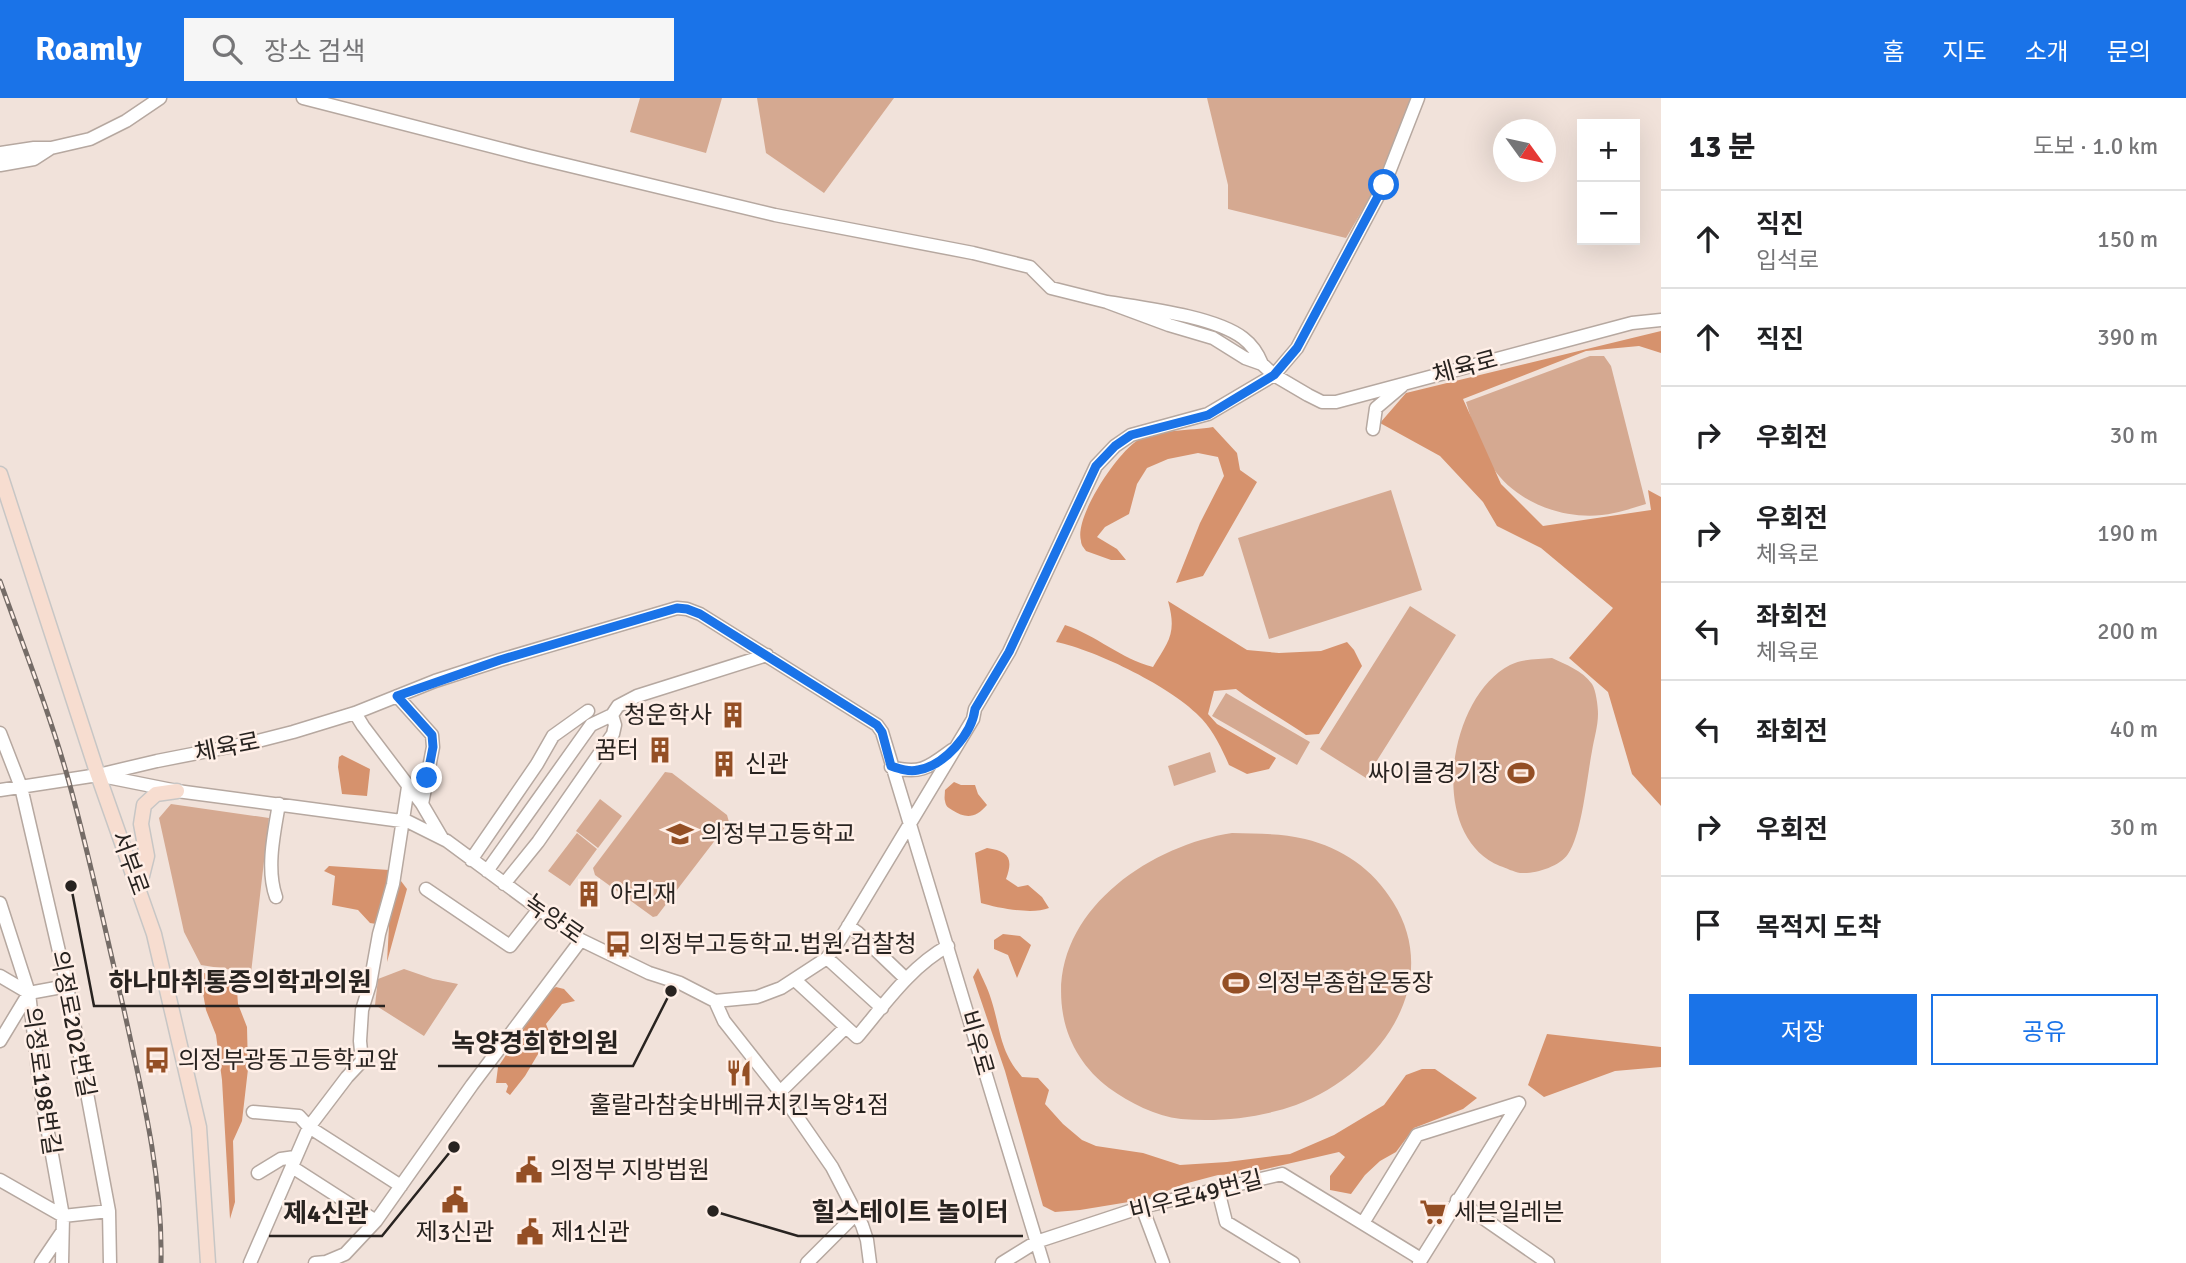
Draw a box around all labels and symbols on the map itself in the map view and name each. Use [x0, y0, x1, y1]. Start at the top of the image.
north arrow [1493, 119, 1556, 182]
route start [1368, 169, 1399, 200]
street label: 체육로 [1429, 344, 1501, 390]
place label: 청운학사 [624, 700, 712, 730]
building icon: 청운학사 [718, 700, 748, 730]
street label: 체육로 [192, 726, 262, 768]
place label: 꿈터 [595, 735, 639, 765]
building icon: 꿈터 [645, 735, 675, 765]
building icon: 신관 [709, 749, 739, 779]
place label: 신관 [745, 749, 789, 779]
place label: 싸이클경기장 [1368, 758, 1500, 788]
sports icon: 싸이클경기장 [1506, 758, 1536, 788]
route end [411, 762, 442, 793]
school or university icon: 의정부고등학교 [665, 819, 695, 849]
place label: 의정부고등학교 [701, 819, 856, 849]
street label: 서부로 [105, 827, 155, 899]
building icon: 아리재 [574, 879, 604, 909]
place label: 아리재 [610, 879, 676, 909]
street label: 녹양로 [518, 888, 590, 950]
bus stop icon: 의정부고등학교.법원.검찰청 [603, 929, 633, 959]
place label: 의정부고등학교.법원.검찰청 [639, 929, 917, 959]
street label: 의정로202번길 [44, 948, 102, 1100]
callout: 하나마취통증의학과의원 [94, 959, 385, 1006]
text: 하나마취통증의학과의원 [108, 967, 372, 999]
sports icon: 의정부종합운동장 [1221, 968, 1251, 998]
place label: 의정부종합운동장 [1257, 968, 1434, 998]
street label: 의정로198번길 [17, 1005, 67, 1157]
street label: 비우로 [953, 1007, 1001, 1079]
callout: 녹양경희한의원 [438, 1019, 633, 1066]
text: 녹양경희한의원 [451, 1028, 619, 1060]
bus stop icon: 의정부광동고등학교앞 [142, 1045, 172, 1075]
place label: 의정부광동고등학교앞 [178, 1045, 399, 1075]
restaurant icon: 훌랄라참숯바베큐치킨녹양1점 [724, 1058, 754, 1088]
place label: 훌랄라참숯바베큐치킨녹양1점 [589, 1090, 889, 1120]
public building icon: 의정부 지방법원 [514, 1155, 544, 1185]
place label: 의정부 지방법원 [550, 1155, 710, 1185]
street label: 비우로49번길 [1126, 1164, 1266, 1226]
public building icon: 제3신관 [440, 1185, 470, 1215]
callout: 제4신관 [269, 1189, 382, 1236]
callout: 힐스테이트 놀이터 [798, 1189, 1023, 1236]
text: 힐스테이트 놀이터 [811, 1197, 1009, 1229]
supermarket icon: 세븐일레븐 [1418, 1197, 1448, 1227]
place label: 세븐일레븐 [1454, 1197, 1564, 1227]
text: 제4신관 [283, 1198, 369, 1230]
place label: 제3신관 [415, 1217, 495, 1247]
public building icon: 제1신관 [515, 1217, 545, 1247]
place label: 제1신관 [551, 1217, 630, 1247]

